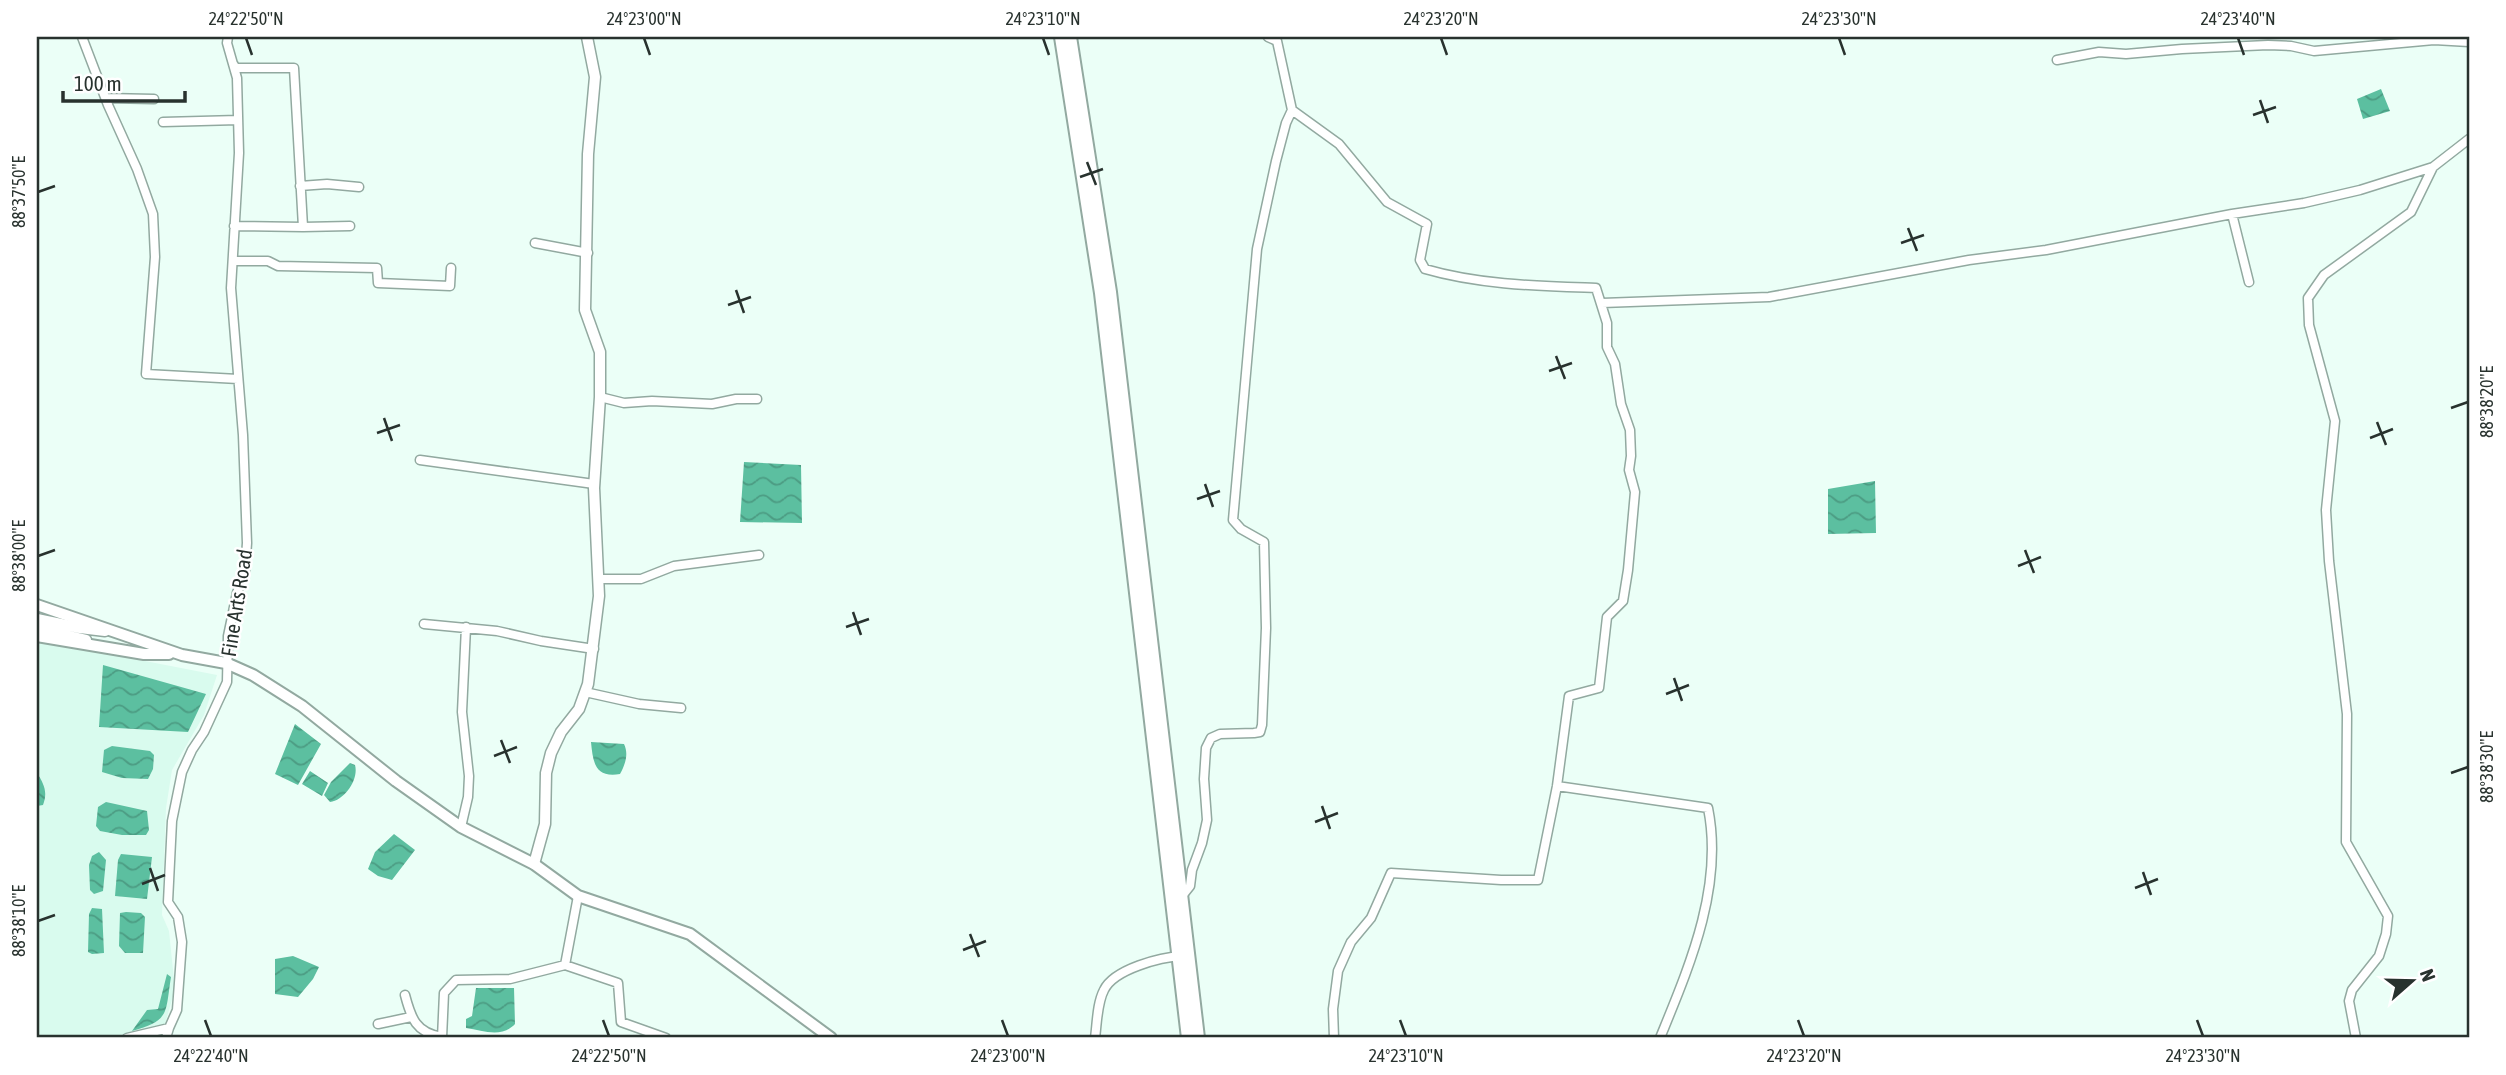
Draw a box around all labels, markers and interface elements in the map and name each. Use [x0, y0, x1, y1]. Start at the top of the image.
text: 24°22'50"N [208, 8, 284, 29]
text: 24°23'00"N [606, 8, 682, 29]
text: 24°23'10"N [1005, 8, 1081, 29]
text: 24°23'20"N [1403, 8, 1479, 29]
text: 24°23'30"N [1801, 8, 1877, 29]
text: 24°23'40"N [2200, 8, 2276, 29]
scale bar [63, 60, 186, 104]
text: 100 m [74, 71, 122, 95]
text: 88°37'50"E [8, 156, 29, 228]
text: 88°38'20"E [2476, 366, 2497, 438]
text: 88°38'00"E [8, 520, 29, 592]
street label: Fine Arts Road [216, 547, 256, 658]
text: 88°38'30"E [2476, 731, 2497, 803]
text: 88°38'10"E [8, 885, 29, 957]
north arrow [2376, 946, 2446, 1016]
text: N [2416, 966, 2440, 984]
text: 24°22'40"N [173, 1045, 249, 1066]
text: 24°22'50"N [571, 1045, 647, 1066]
text: 24°23'00"N [970, 1045, 1046, 1066]
text: 24°23'10"N [1368, 1045, 1444, 1066]
text: 24°23'20"N [1766, 1045, 1842, 1066]
text: 24°23'30"N [2165, 1045, 2241, 1066]

